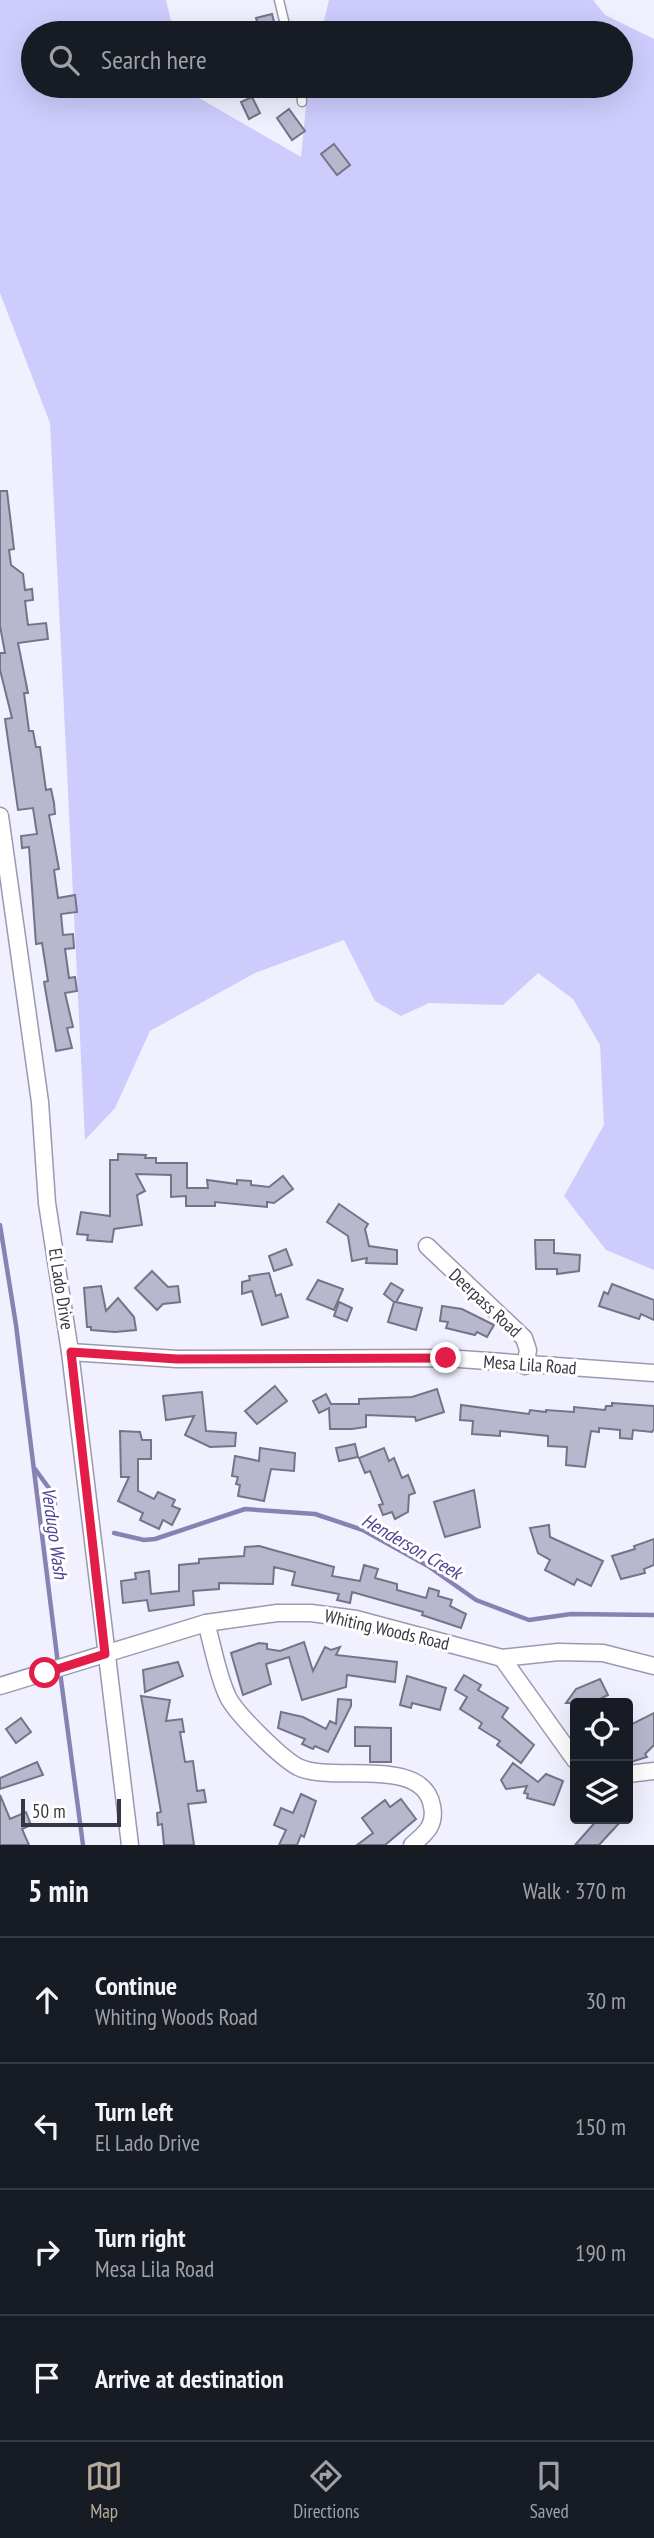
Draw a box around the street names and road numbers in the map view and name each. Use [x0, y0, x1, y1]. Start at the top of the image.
street label: El Lado Drive [44, 1247, 79, 1331]
street label: Deerpass Road [444, 1263, 526, 1342]
street label: Mesa Lila Road [483, 1350, 577, 1379]
street label: Whiting Woods Road [322, 1604, 452, 1655]

